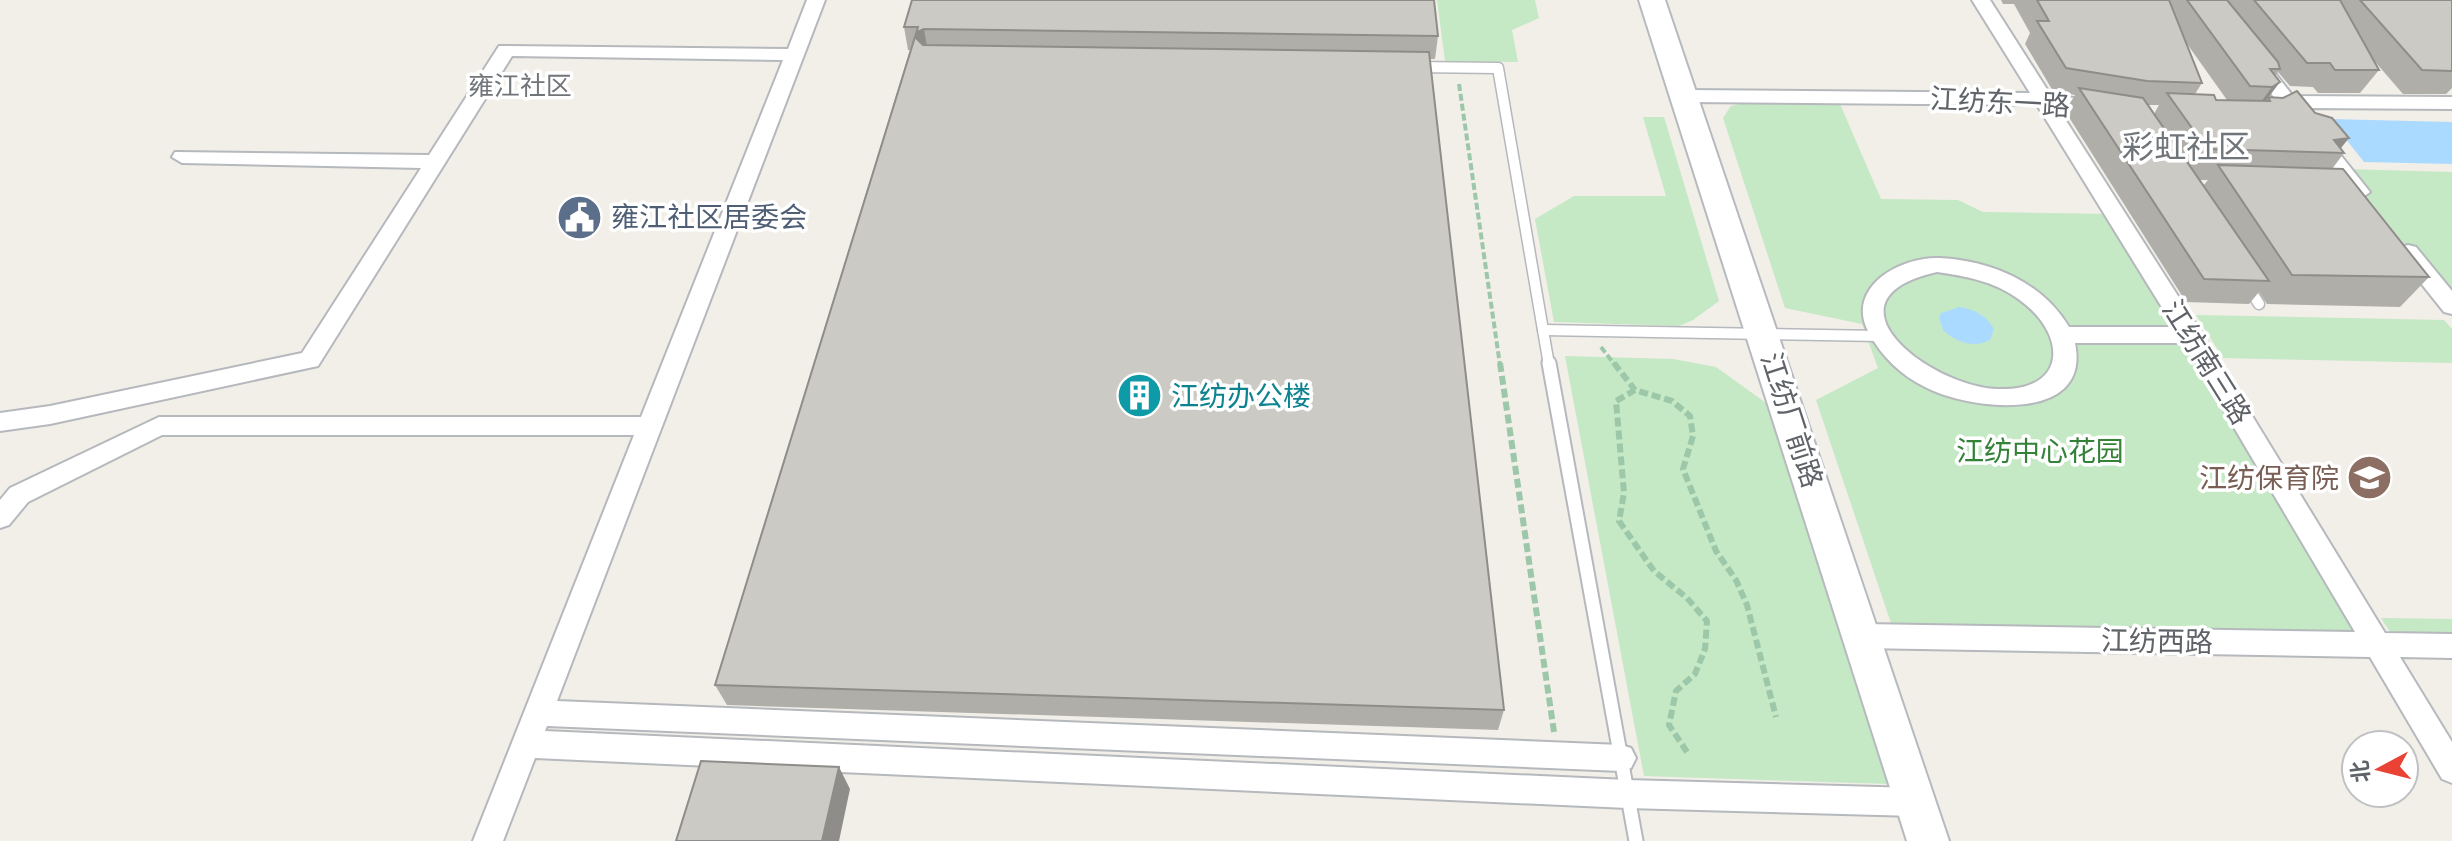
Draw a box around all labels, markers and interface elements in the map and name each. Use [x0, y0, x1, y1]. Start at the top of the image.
district label: 雍江社区 [468, 71, 572, 101]
street label: 江纺东一路 [1929, 82, 2071, 122]
district label: 彩虹社区 [2122, 128, 2250, 165]
public building icon: 雍江社区居委会 [556, 193, 604, 241]
place label: 雍江社区居委会 [611, 201, 807, 233]
street label: 江纺南三路 [2156, 294, 2258, 430]
street label: 江纺厂前路 [1755, 348, 1829, 492]
building icon: 江纺办公楼 [1116, 372, 1164, 420]
place label: 江纺办公楼 [1171, 380, 1311, 412]
park label: 江纺中心花园 [1956, 435, 2124, 467]
school or university icon: 江纺保育院 [2346, 454, 2394, 502]
place label: 江纺保育院 [2199, 462, 2339, 494]
street label: 江纺西路 [2101, 624, 2213, 658]
north arrow [2340, 729, 2420, 809]
text: 北 [2346, 759, 2374, 784]

